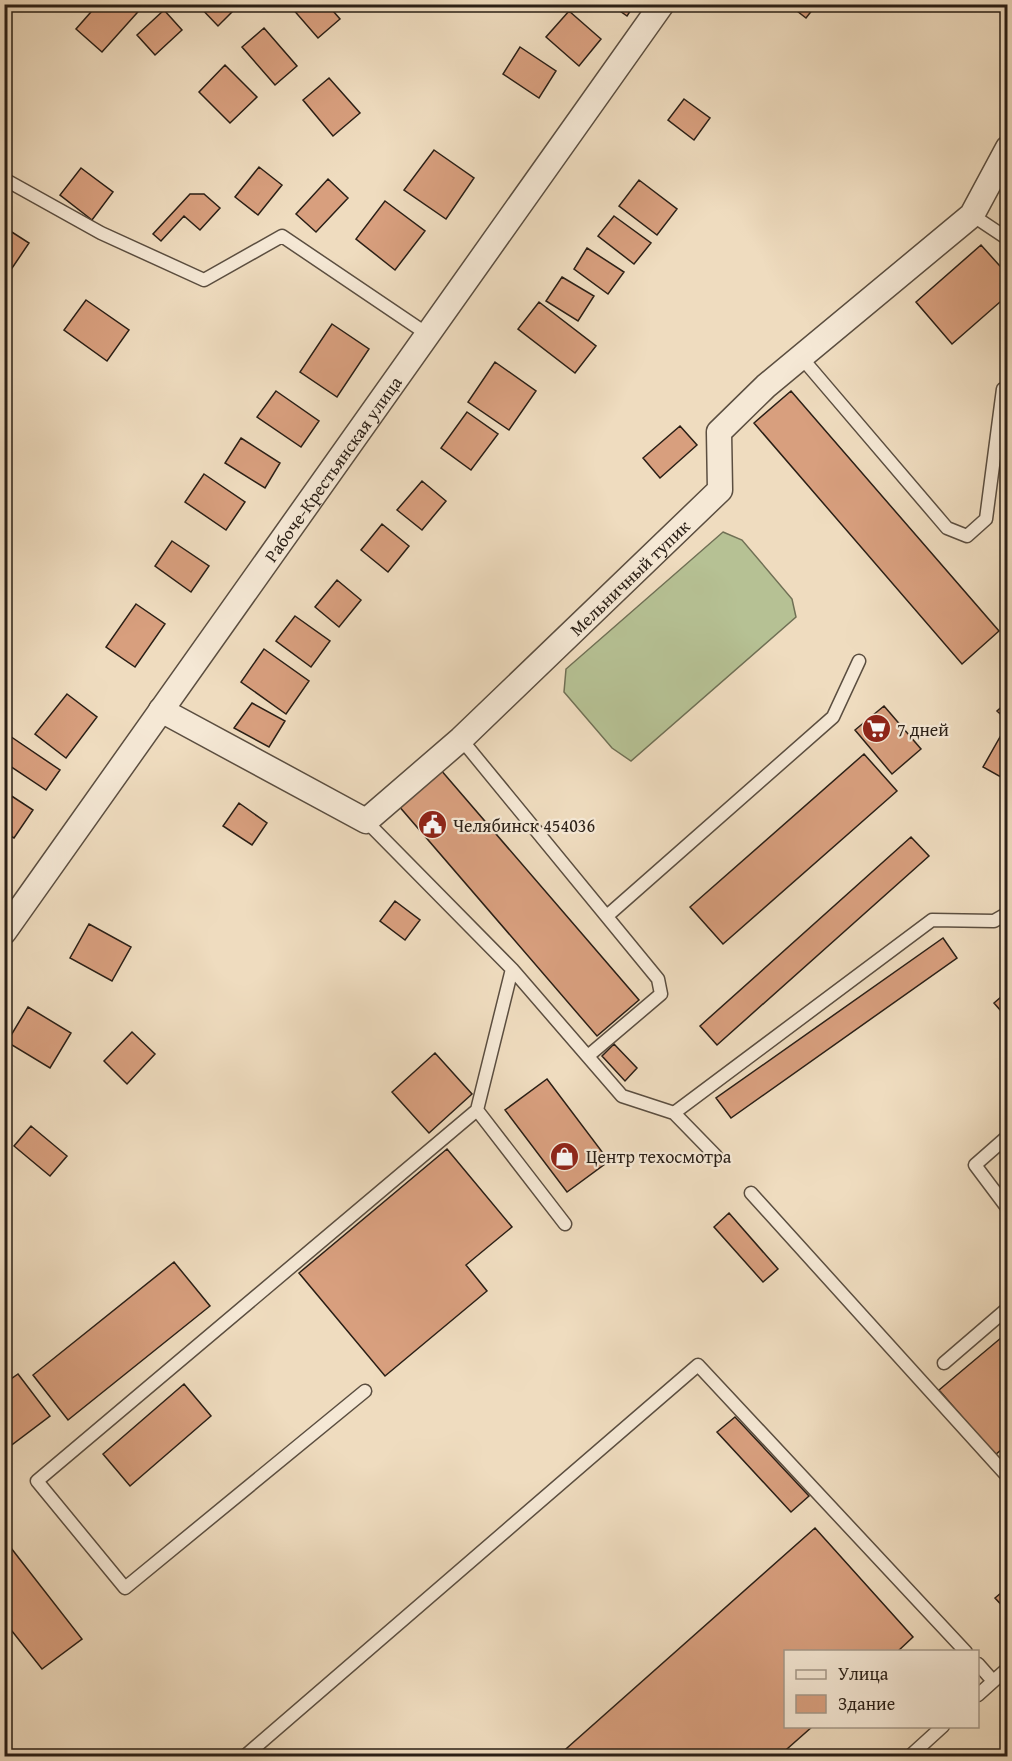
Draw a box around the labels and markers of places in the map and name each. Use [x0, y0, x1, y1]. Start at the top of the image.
supermarket icon: 7 дней [860, 713, 892, 745]
place label: 7 дней [897, 716, 949, 743]
public building icon: Челябинск 454036 [416, 809, 448, 841]
place label: Челябинск 454036 [453, 812, 595, 839]
shop icon: Центр техосмотра [549, 1140, 581, 1172]
place label: Центр техосмотра [586, 1143, 732, 1170]

